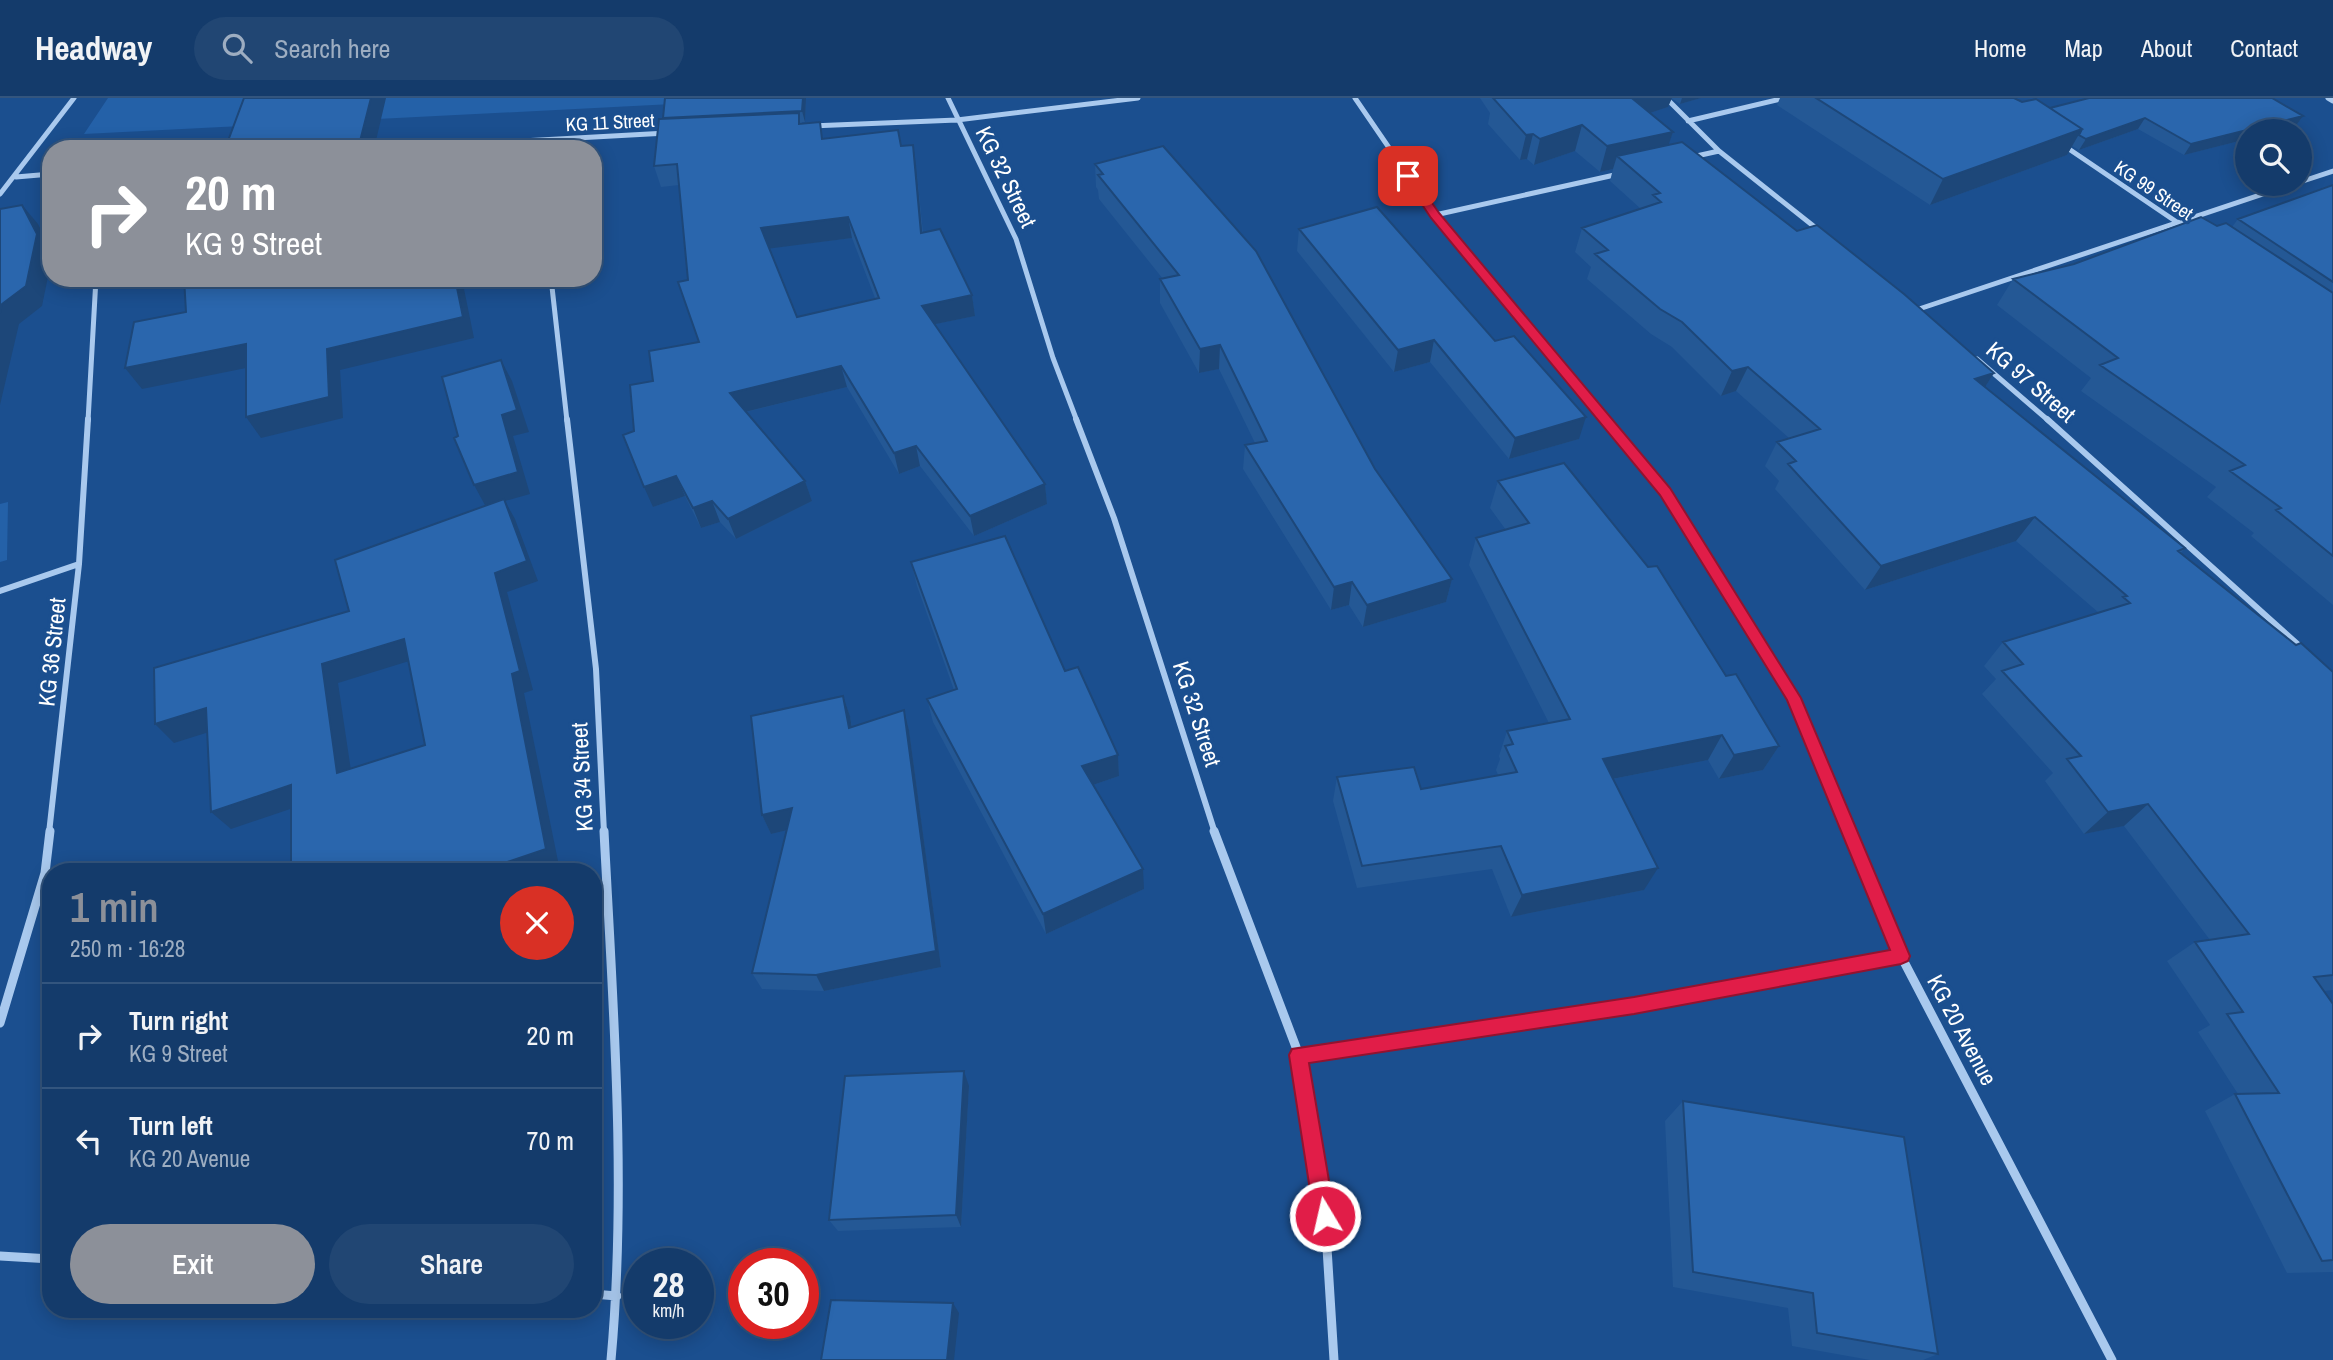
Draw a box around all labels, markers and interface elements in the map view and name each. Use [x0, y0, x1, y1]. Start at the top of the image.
search box [194, 17, 684, 80]
text: Headway [35, 26, 152, 70]
icon: search [218, 29, 256, 67]
text: Search here [274, 31, 390, 66]
text: Home [1974, 32, 2026, 64]
text: Map [2064, 32, 2103, 64]
text: About [2141, 32, 2192, 64]
text: Contact [2230, 32, 2298, 64]
street label: KG 11 Street [565, 107, 656, 137]
map controls [2235, 119, 2312, 196]
button: search [2235, 119, 2312, 196]
street label: KG 32 Street [969, 121, 1044, 233]
pin [1378, 146, 1438, 206]
street label: KG 99 Street [2109, 154, 2199, 226]
icon: arrive [1389, 157, 1427, 195]
text: 20 m [185, 159, 277, 225]
icon: right [70, 168, 161, 259]
text: KG 9 Street [185, 222, 322, 265]
street label: KG 97 Street [1980, 334, 2083, 429]
street label: KG 36 Street [30, 596, 73, 708]
street label: KG 32 Street [1166, 657, 1229, 770]
street label: KG 34 Street [563, 722, 600, 832]
text: 1 min [70, 879, 159, 935]
button: close [500, 886, 574, 960]
text: 250 m · 16:28 [70, 933, 185, 964]
street label: KG 20 Avenue [1920, 969, 2005, 1091]
text: Turn right [129, 1003, 228, 1038]
icon: right [70, 1017, 108, 1055]
text: 20 m [527, 1018, 574, 1053]
text: KG 9 Street [129, 1038, 228, 1069]
text: Turn left [129, 1108, 213, 1143]
icon: left [70, 1122, 108, 1160]
text: 70 m [527, 1123, 574, 1158]
text: KG 20 Avenue [129, 1143, 250, 1174]
position arrow [1288, 1179, 1362, 1253]
button: Exit [70, 1224, 315, 1304]
button: Share [329, 1224, 574, 1304]
speed limit sign: 30 [728, 1248, 819, 1339]
text: 28 [653, 1261, 684, 1308]
text: km/h [653, 1298, 685, 1323]

